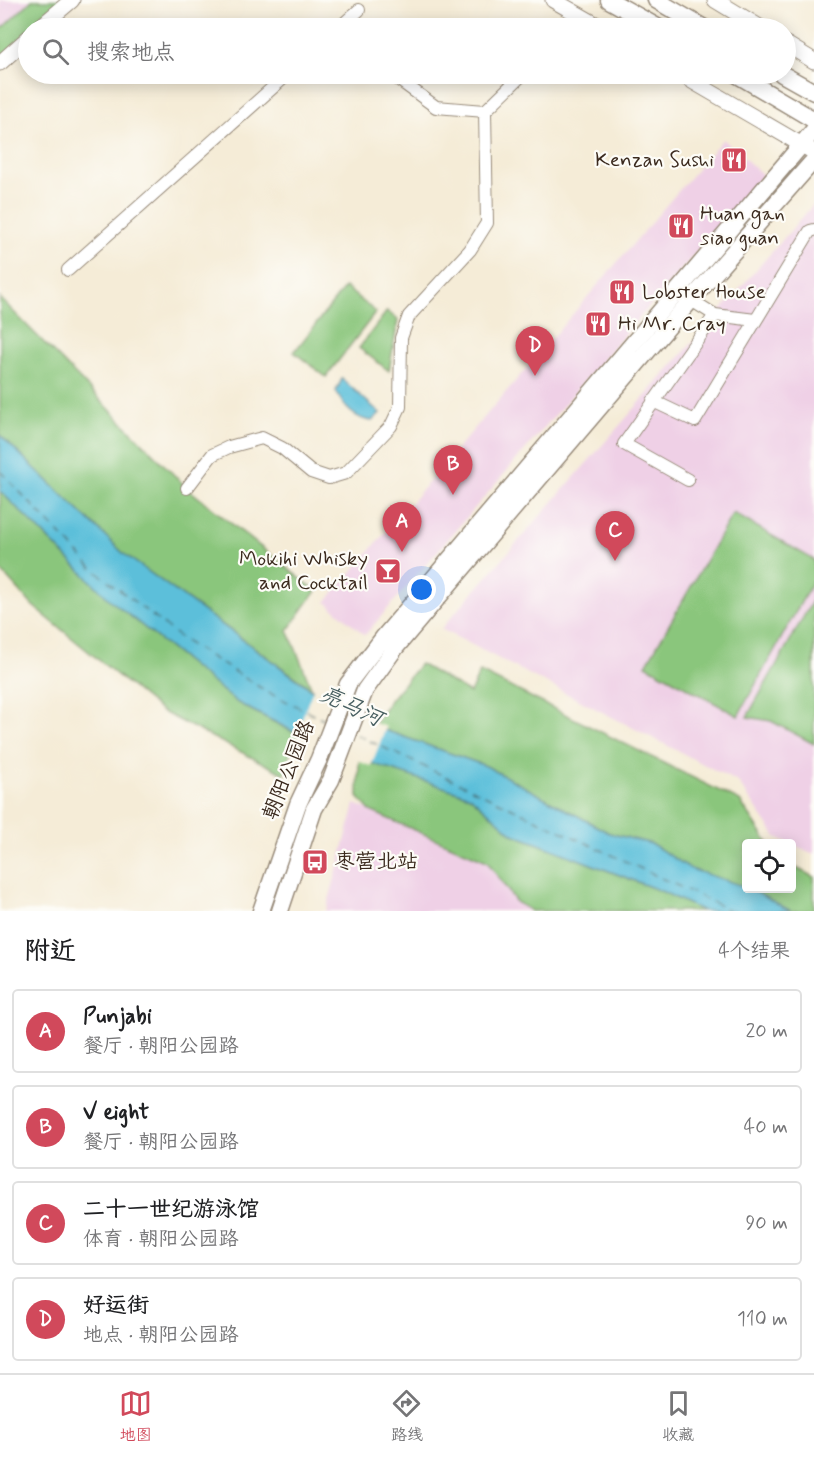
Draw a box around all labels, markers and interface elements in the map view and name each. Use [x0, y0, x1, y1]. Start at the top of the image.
search box [18, 18, 796, 84]
icon: search [39, 35, 72, 68]
text: 搜索地点 [87, 39, 175, 67]
restaurant icon: Kenzan Sushi [719, 145, 749, 175]
place label: Kenzan Sushi [595, 146, 714, 174]
place label: Huan gan siao guan [700, 200, 785, 252]
restaurant icon: Huan gan siao guan [666, 211, 696, 241]
restaurant icon: Lobster House [607, 277, 637, 307]
place label: Lobster House [642, 278, 766, 306]
restaurant icon: Hi Mr. Cray [583, 309, 613, 339]
place label: Hi Mr. Cray [618, 310, 726, 338]
pin: D [516, 326, 554, 376]
pin: B [434, 446, 472, 495]
pin: A [382, 502, 422, 552]
pin: C [596, 512, 634, 561]
place label: Mokihi Whisky and Cocktail [239, 545, 368, 597]
bar icon: Mokihi Whisky and Cocktail [373, 556, 403, 586]
your location [407, 575, 436, 604]
water label: 亮马河 [315, 680, 390, 735]
street label: 朝阳公园路 [256, 716, 322, 824]
map controls [742, 839, 796, 893]
button: locate [742, 839, 796, 893]
bus stop icon: 枣营北站 [300, 847, 330, 877]
place label: 枣营北站 [334, 848, 418, 876]
text: 附近 [24, 935, 76, 969]
text: 4个结果 [718, 938, 790, 965]
text: Punjabi [83, 1003, 152, 1031]
text: A [39, 1018, 52, 1045]
text: 20 m [745, 1018, 788, 1045]
text: 餐厅 · 朝阳公园路 [83, 1033, 238, 1060]
text: V eight [83, 1099, 149, 1127]
text: B [39, 1114, 52, 1141]
text: 40 m [744, 1114, 788, 1141]
text: 餐厅 · 朝阳公园路 [83, 1129, 238, 1156]
text: 二十一世纪游泳馆 [83, 1196, 259, 1224]
text: C [38, 1210, 53, 1237]
text: 90 m [745, 1210, 788, 1237]
text: 体育 · 朝阳公园路 [83, 1226, 238, 1253]
text: 好运街 [83, 1292, 149, 1320]
text: D [39, 1306, 52, 1333]
text: 110 m [737, 1306, 788, 1333]
text: 地点 · 朝阳公园路 [83, 1322, 238, 1349]
tab: 地图 [119, 1387, 152, 1446]
tab: 路线 [390, 1387, 423, 1446]
tab: 收藏 [662, 1387, 695, 1446]

